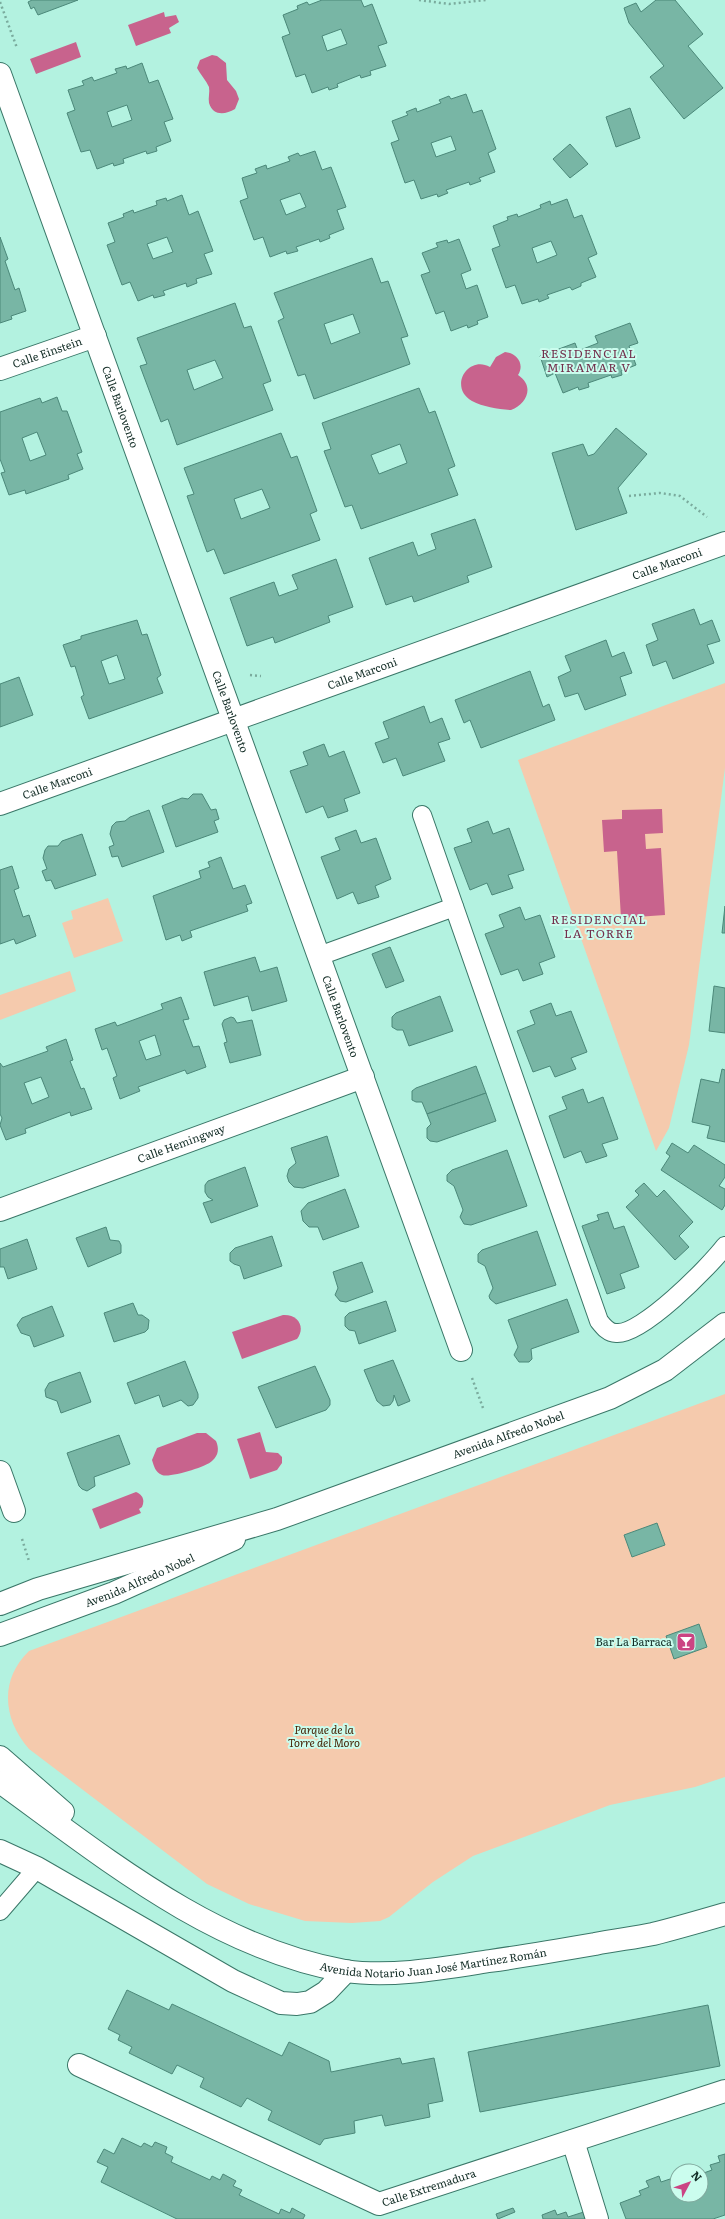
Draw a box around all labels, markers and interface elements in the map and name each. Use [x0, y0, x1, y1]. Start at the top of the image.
street label: Calle Einstein [10, 332, 84, 371]
district label: RESIDENCIAL MIRAMAR V [541, 344, 637, 376]
street label: Calle Barlovento [99, 363, 143, 450]
street label: Calle Marconi [630, 543, 704, 583]
street label: Calle Marconi [325, 653, 399, 693]
street label: Calle Barlovento [209, 668, 254, 755]
street label: Calle Marconi [20, 762, 95, 802]
district label: RESIDENCIAL LA TORRE [551, 910, 647, 942]
street label: Calle Barlovento [319, 973, 364, 1059]
street label: Calle Hemingway [135, 1119, 228, 1166]
street label: Avenida Alfredo Nobel [450, 1406, 566, 1462]
street label: Avenida Alfredo Nobel [82, 1549, 197, 1610]
bar icon: Bar La Barraca [675, 1631, 697, 1653]
place label: Bar La Barraca [596, 1633, 672, 1649]
park label: Parque de la Torre del Moro [288, 1721, 360, 1750]
street label: Avenida Notario Juan José Martínez Román [319, 1943, 548, 1980]
north arrow [669, 2163, 709, 2203]
street label: Calle Extremadura [379, 2164, 478, 2210]
text: N [688, 2167, 706, 2185]

